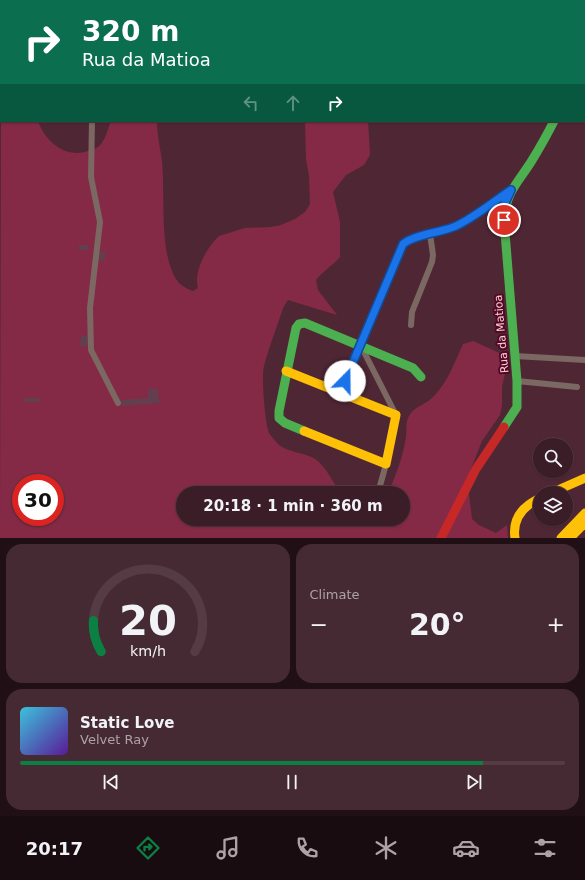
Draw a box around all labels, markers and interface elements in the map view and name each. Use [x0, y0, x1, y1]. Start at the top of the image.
text: 320 m [82, 15, 179, 48]
icon: right [16, 16, 68, 68]
text: Rua da Matioa [82, 49, 211, 70]
icon: left [240, 92, 262, 114]
icon: ahead [282, 92, 304, 114]
icon: right [324, 92, 346, 114]
pin [487, 203, 521, 237]
icon: arrive [493, 209, 515, 231]
street label: Rua da Matioa [492, 294, 511, 374]
position arrow [324, 360, 366, 402]
map controls [533, 438, 573, 526]
button: search [533, 438, 573, 478]
speed limit sign: 30 [12, 474, 64, 526]
button: layers [533, 486, 573, 526]
text: 20:18 · 1 min · 360 m [203, 497, 383, 515]
text: Climate [310, 587, 360, 602]
text: 20 [119, 595, 177, 644]
text: 20° [409, 607, 466, 642]
text: − [310, 612, 328, 637]
text: + [547, 612, 565, 637]
text: km/h [130, 642, 166, 658]
text: Static Love [80, 714, 174, 732]
text: Velvet Ray [80, 732, 149, 747]
icon: previous [100, 771, 122, 793]
icon: pause [281, 771, 303, 793]
icon: next [463, 771, 485, 793]
icon: directions [134, 834, 162, 862]
icon: music [214, 834, 242, 862]
icon: phone [293, 834, 321, 862]
icon: climate [372, 834, 400, 862]
icon: car [452, 834, 480, 862]
icon: filters [531, 834, 559, 862]
text: 20:17 [26, 838, 83, 859]

